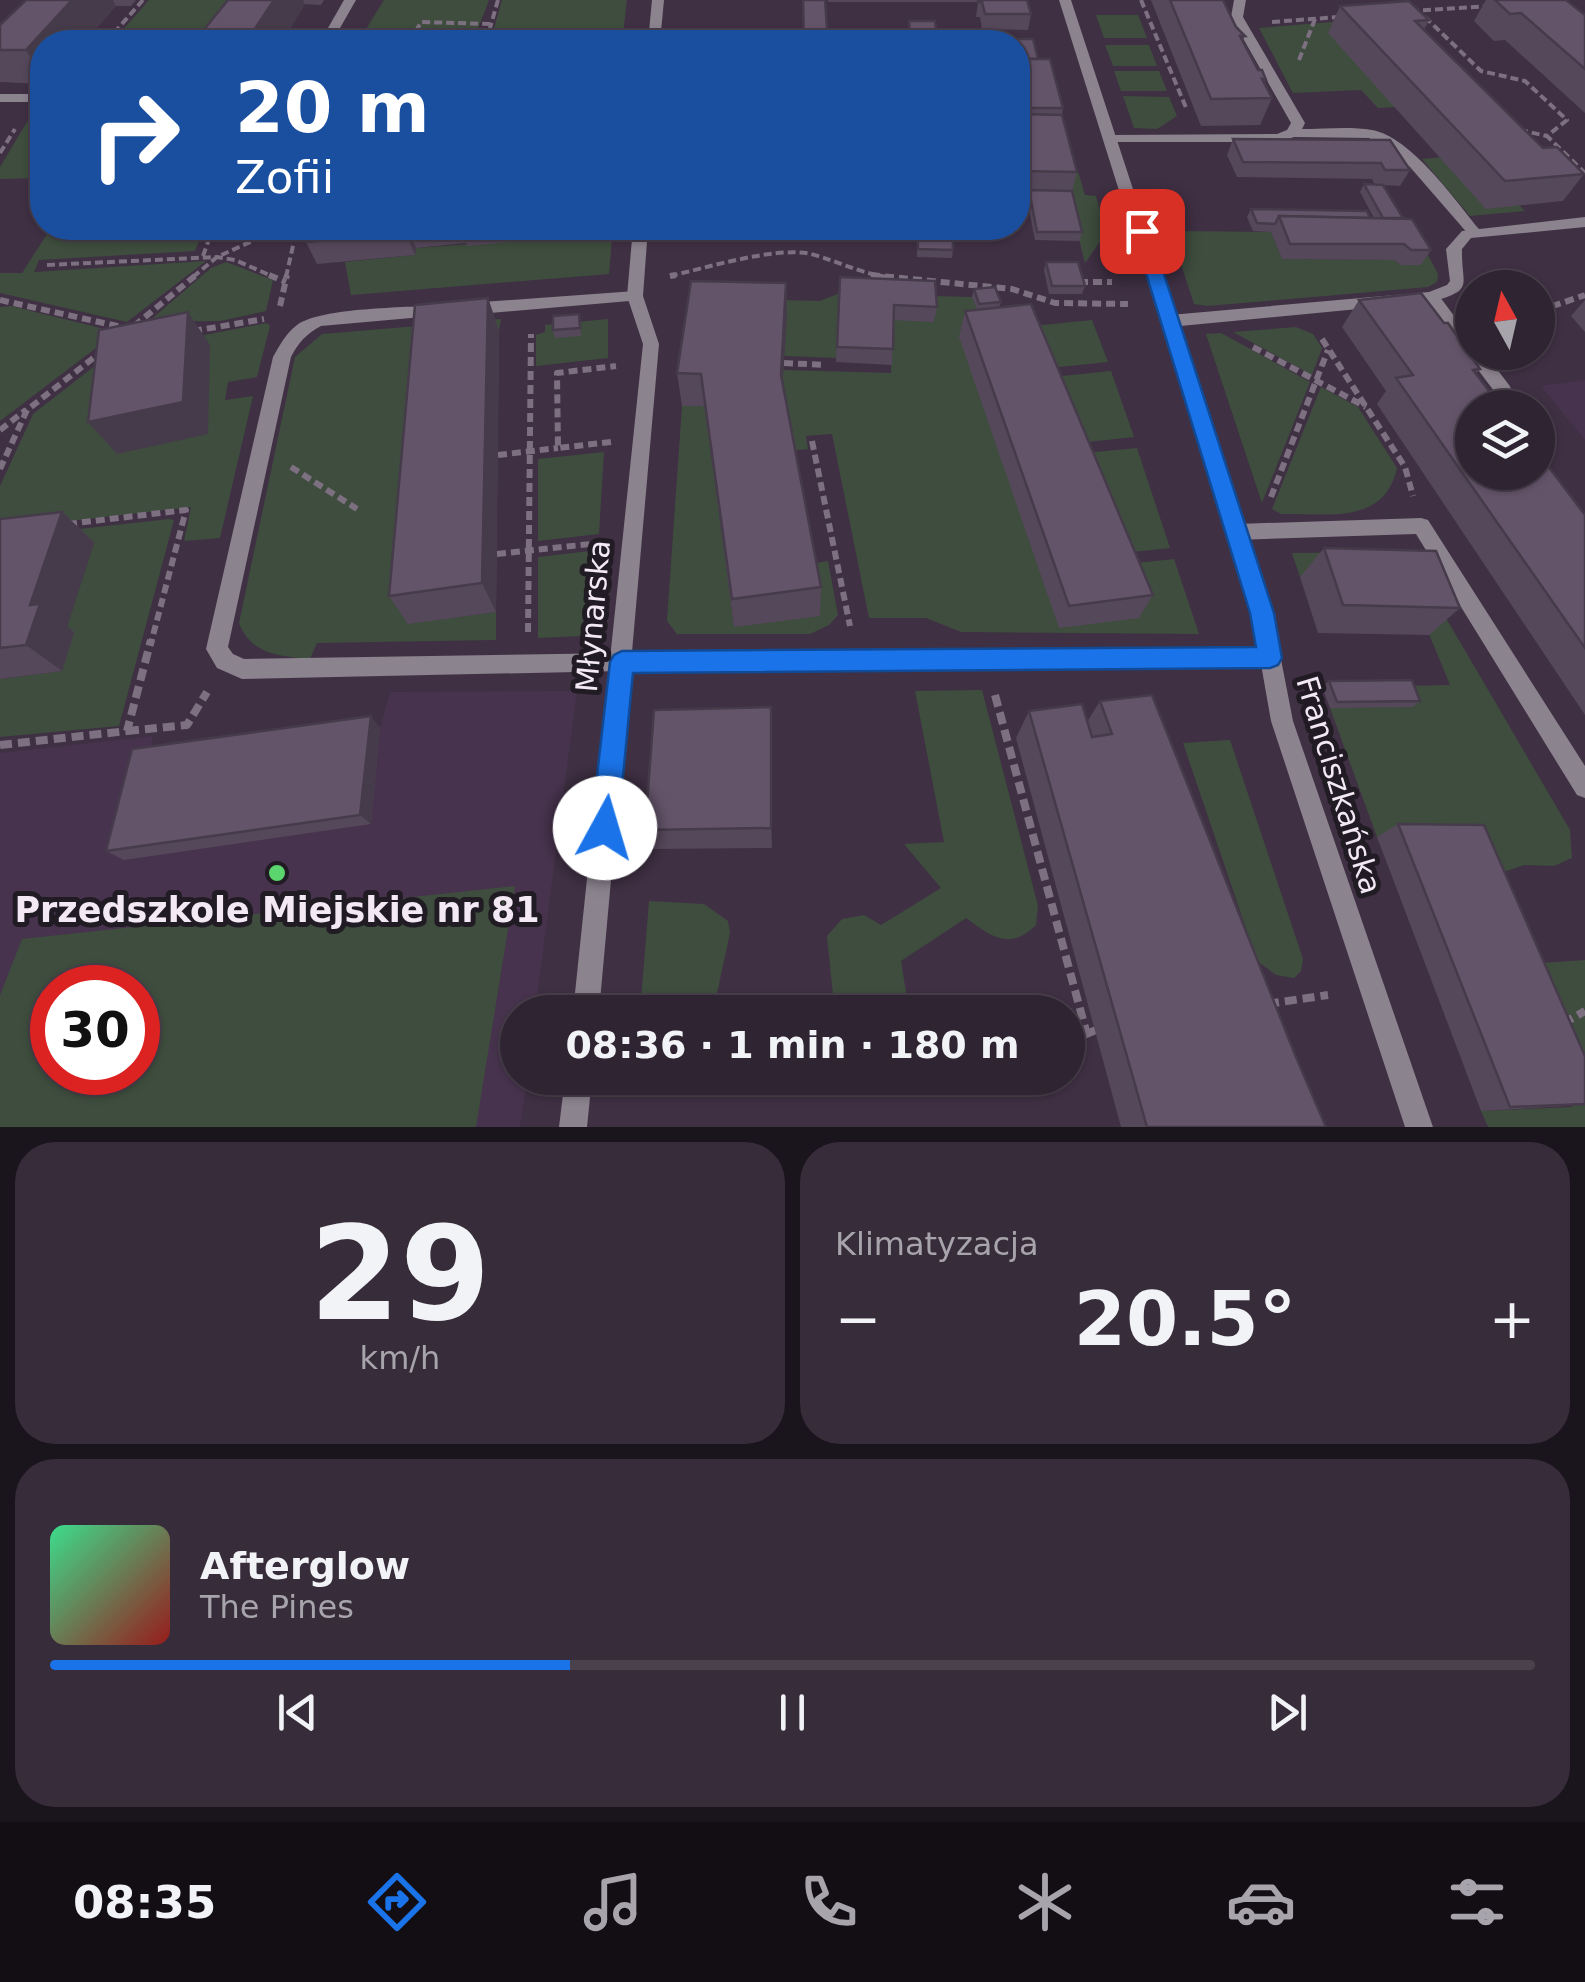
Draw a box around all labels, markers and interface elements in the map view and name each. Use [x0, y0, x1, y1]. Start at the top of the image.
text: 20 m [235, 67, 430, 149]
icon: right [70, 70, 200, 200]
text: Zofii [235, 151, 334, 204]
pin [1100, 189, 1185, 274]
icon: arrive [1115, 204, 1170, 259]
north arrow [1455, 270, 1555, 370]
map controls [1455, 270, 1555, 490]
button: layers [1455, 390, 1555, 490]
street label: Młynarska [569, 538, 617, 694]
street label: Franciszkańska [1289, 672, 1389, 898]
position arrow [553, 776, 657, 880]
marker: Przedszkole Miejskie nr 81 [266, 862, 288, 884]
place label: Przedszkole Miejskie nr 81 [14, 890, 540, 930]
speed limit sign: 30 [30, 965, 160, 1095]
text: 08:36 · 1 min · 180 m [565, 1023, 1020, 1067]
text: 29 [310, 1198, 490, 1350]
text: Klimatyzacja [835, 1225, 1039, 1263]
text: 20.5° [1074, 1275, 1296, 1363]
text: − [835, 1287, 881, 1351]
text: + [1489, 1287, 1535, 1351]
text: km/h [360, 1339, 440, 1377]
text: Afterglow [200, 1544, 410, 1588]
text: The Pines [200, 1588, 354, 1626]
icon: previous [270, 1685, 325, 1740]
icon: pause [765, 1685, 820, 1740]
icon: next [1260, 1685, 1315, 1740]
icon: directions [362, 1867, 432, 1937]
icon: music [578, 1867, 648, 1937]
icon: phone [794, 1867, 864, 1937]
icon: climate [1010, 1867, 1080, 1937]
icon: car [1226, 1867, 1296, 1937]
icon: filters [1442, 1867, 1512, 1937]
text: 08:35 [73, 1876, 216, 1929]

